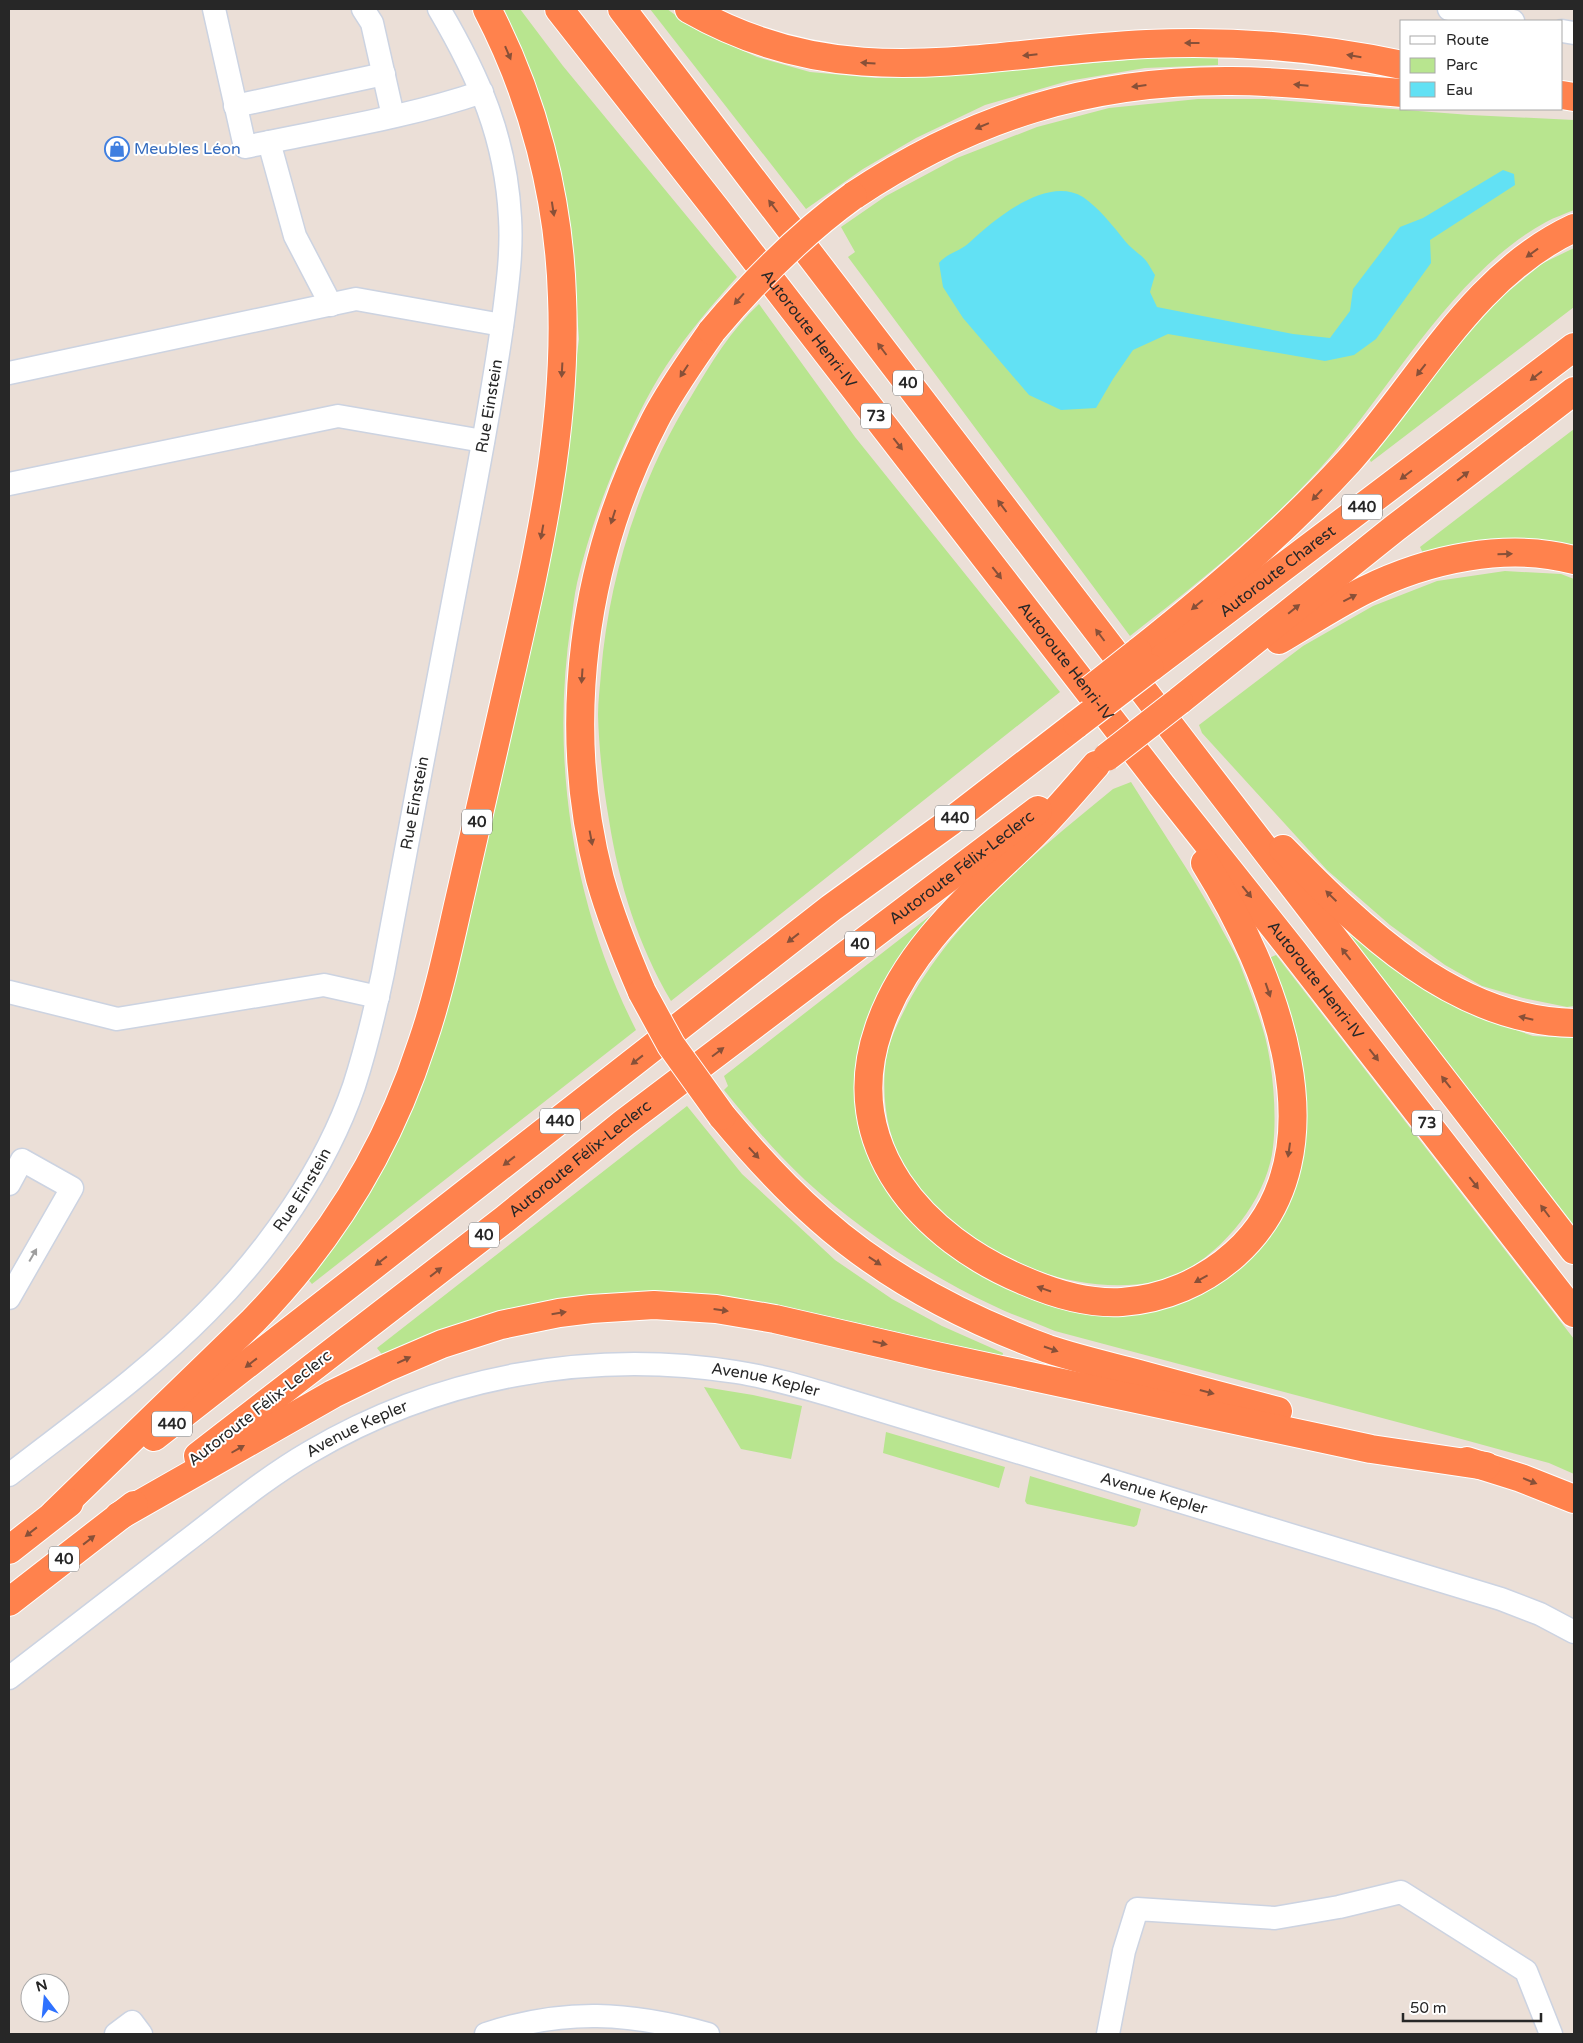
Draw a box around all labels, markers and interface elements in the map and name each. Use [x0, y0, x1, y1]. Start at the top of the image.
legend [1400, 20, 1563, 110]
text: Route [1446, 31, 1489, 49]
one-way arrow [1184, 39, 1200, 47]
one-way arrow [505, 46, 513, 60]
one-way arrow [1022, 51, 1038, 59]
one-way arrow [1345, 52, 1361, 60]
text: Parc [1446, 56, 1478, 74]
one-way arrow [860, 58, 876, 66]
one-way arrow [1293, 81, 1309, 89]
text: Eau [1446, 81, 1473, 99]
one-way arrow [1130, 82, 1146, 90]
one-way arrow [975, 122, 989, 130]
shop icon: Meubles Léon [104, 136, 130, 162]
place label: Meubles Léon [134, 139, 241, 159]
one-way arrow [767, 200, 778, 213]
one-way arrow [549, 201, 557, 217]
one-way arrow [1526, 247, 1539, 258]
street label: Autoroute Henri-IV [757, 266, 861, 392]
one-way arrow [734, 292, 745, 305]
one-way arrow [876, 343, 887, 356]
street label: Rue Einstein [471, 358, 507, 455]
one-way arrow [557, 363, 565, 379]
one-way arrow [1416, 364, 1427, 377]
one-way arrow [679, 365, 689, 378]
road number: 40 [893, 370, 923, 396]
one-way arrow [1530, 371, 1543, 382]
road number: 73 [861, 404, 891, 428]
one-way arrow [892, 438, 903, 451]
one-way arrow [1400, 469, 1413, 480]
one-way arrow [1456, 470, 1469, 481]
one-way arrow [1311, 489, 1323, 501]
road number: 440 [1342, 494, 1382, 520]
one-way arrow [996, 500, 1007, 513]
one-way arrow [609, 510, 617, 525]
street label: Autoroute Charest [1216, 521, 1340, 622]
one-way arrow [537, 524, 545, 540]
one-way arrow [1497, 550, 1513, 558]
one-way arrow [992, 566, 1003, 579]
one-way arrow [1343, 594, 1357, 602]
street label: Autoroute Henri-IV [1013, 598, 1118, 725]
one-way arrow [1191, 599, 1204, 610]
one-way arrow [1287, 604, 1300, 615]
one-way arrow [1095, 629, 1106, 642]
one-way arrow [578, 668, 586, 684]
street label: Rue Einstein [396, 755, 433, 851]
street label: Autoroute Félix-Leclerc [885, 806, 1038, 929]
road number: 440 [935, 806, 975, 830]
road number: 40 [462, 810, 492, 834]
one-way arrow [588, 830, 596, 846]
one-way arrow [1241, 886, 1252, 899]
one-way arrow [1325, 890, 1337, 902]
street label: Autoroute Henri-IV [1263, 917, 1368, 1043]
road number: 40 [845, 932, 875, 956]
one-way arrow [786, 933, 799, 944]
one-way arrow [1341, 947, 1351, 961]
one-way arrow [1265, 983, 1273, 998]
one-way arrow [1518, 1013, 1534, 1021]
one-way arrow [711, 1046, 724, 1057]
one-way arrow [1369, 1048, 1379, 1061]
one-way arrow [631, 1055, 644, 1066]
one-way arrow [1440, 1076, 1451, 1089]
street label: Autoroute Félix-Leclerc [505, 1096, 655, 1222]
road number: 440 [540, 1108, 580, 1134]
road number: 73 [1412, 1110, 1442, 1136]
one-way arrow [1285, 1142, 1293, 1158]
street label: Rue Einstein [269, 1145, 336, 1236]
one-way arrow [748, 1147, 760, 1159]
one-way arrow [503, 1155, 516, 1166]
one-way arrow [1468, 1176, 1479, 1189]
one-way arrow [1539, 1205, 1550, 1218]
road number: 40 [469, 1222, 499, 1248]
one-way arrow [29, 1249, 38, 1262]
one-way arrow [375, 1255, 388, 1266]
one-way arrow [868, 1256, 882, 1266]
one-way arrow [429, 1267, 443, 1277]
one-way arrow [1194, 1274, 1208, 1283]
one-way arrow [1037, 1284, 1052, 1292]
one-way arrow [714, 1306, 730, 1314]
one-way arrow [552, 1309, 568, 1317]
one-way arrow [873, 1339, 888, 1347]
street label: Autoroute Félix-Leclerc [184, 1346, 336, 1470]
one-way arrow [1043, 1346, 1058, 1354]
one-way arrow [397, 1355, 411, 1363]
one-way arrow [245, 1357, 258, 1368]
street label: Avenue Kepler [710, 1359, 823, 1402]
one-way arrow [1200, 1389, 1215, 1397]
street label: Avenue Kepler [303, 1396, 411, 1462]
road number: 440 [152, 1412, 192, 1436]
one-way arrow [231, 1445, 244, 1454]
street label: Avenue Kepler [1098, 1468, 1211, 1519]
one-way arrow [1523, 1478, 1538, 1486]
one-way arrow [25, 1527, 38, 1537]
one-way arrow [82, 1535, 96, 1545]
road number: 40 [49, 1546, 79, 1572]
north arrow [20, 1973, 70, 2023]
text: N [34, 1976, 49, 1996]
scale bar [1403, 1990, 1540, 2022]
text: 50 m [1410, 1999, 1447, 2017]

